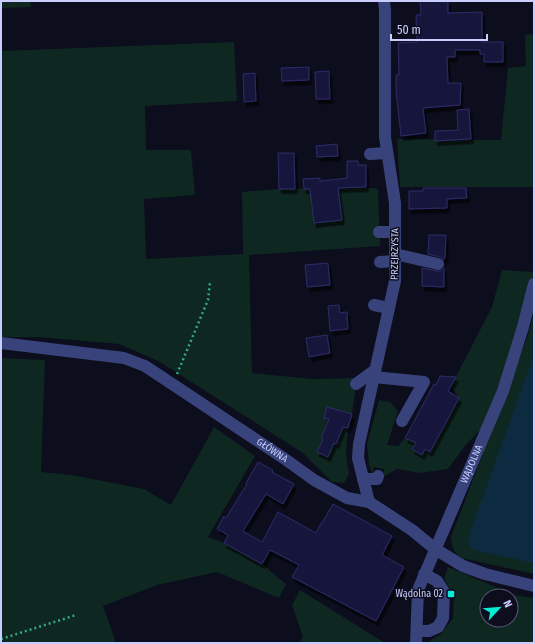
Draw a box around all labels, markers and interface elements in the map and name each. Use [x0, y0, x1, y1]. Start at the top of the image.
scale bar [391, 16, 487, 42]
text: 50 m [397, 23, 421, 37]
street label: PRZEJRZYSTA [389, 227, 401, 280]
street label: GŁÓWNA [254, 436, 291, 466]
street label: WĄDOLNA [458, 442, 486, 485]
place label: Wądolna 02 [396, 588, 444, 600]
north arrow [479, 588, 519, 628]
marker: Wądolna 02 [446, 589, 456, 599]
text: N [500, 598, 515, 610]

